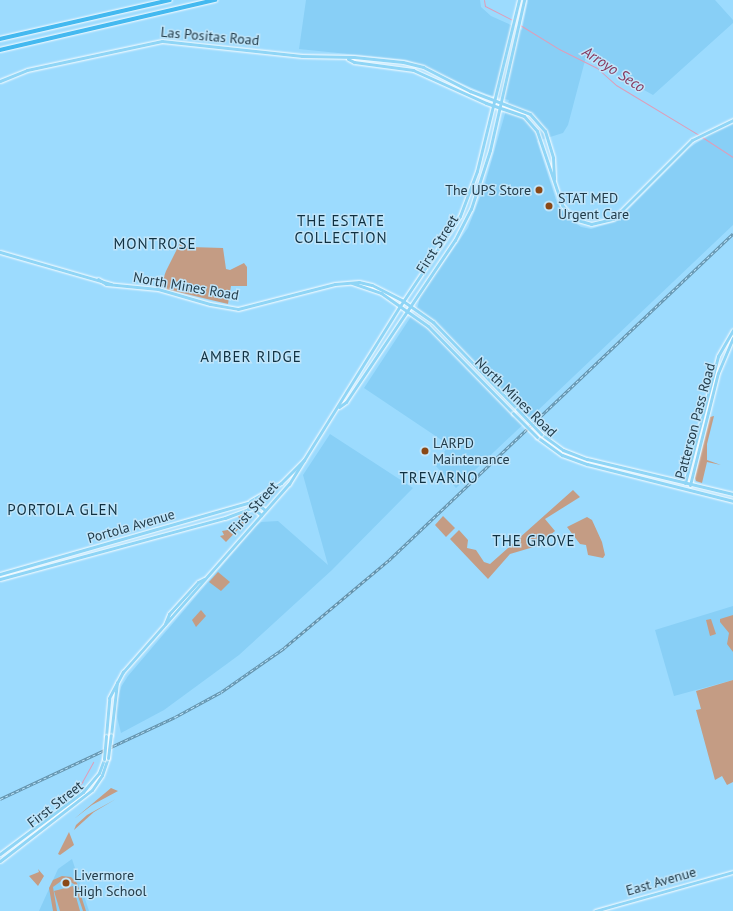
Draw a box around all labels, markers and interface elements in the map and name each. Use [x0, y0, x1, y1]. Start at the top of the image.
street label: Las Positas Road [160, 23, 260, 49]
water label: Arroyo Seco [579, 42, 649, 96]
place label: The UPS Store [445, 182, 531, 198]
marker: The UPS Store [534, 185, 544, 195]
place label: STAT MED Urgent Care [558, 190, 629, 222]
marker: STAT MED Urgent Care [543, 200, 555, 212]
district label: THE ESTATE COLLECTION [294, 211, 388, 246]
street label: First Street [412, 212, 462, 276]
district label: MONTROSE [113, 235, 197, 253]
street label: North Mines Road [132, 268, 240, 304]
district label: AMBER RIDGE [200, 348, 302, 366]
street label: North Mines Road [472, 354, 560, 440]
street label: Patterson Pass Road [671, 361, 719, 481]
place label: LARPD Maintenance [433, 435, 509, 468]
marker: LARPD Maintenance [420, 446, 430, 456]
district label: TREVARNO [399, 469, 479, 487]
street label: First Street [225, 478, 281, 538]
district label: PORTOLA GLEN [7, 501, 119, 519]
street label: Portola Avenue [85, 505, 177, 547]
district label: THE GROVE [492, 532, 576, 550]
street label: First Street [24, 777, 86, 831]
street label: East Avenue [624, 863, 698, 899]
place label: Livermore High School [74, 867, 147, 900]
marker: Livermore High School [61, 878, 71, 888]

